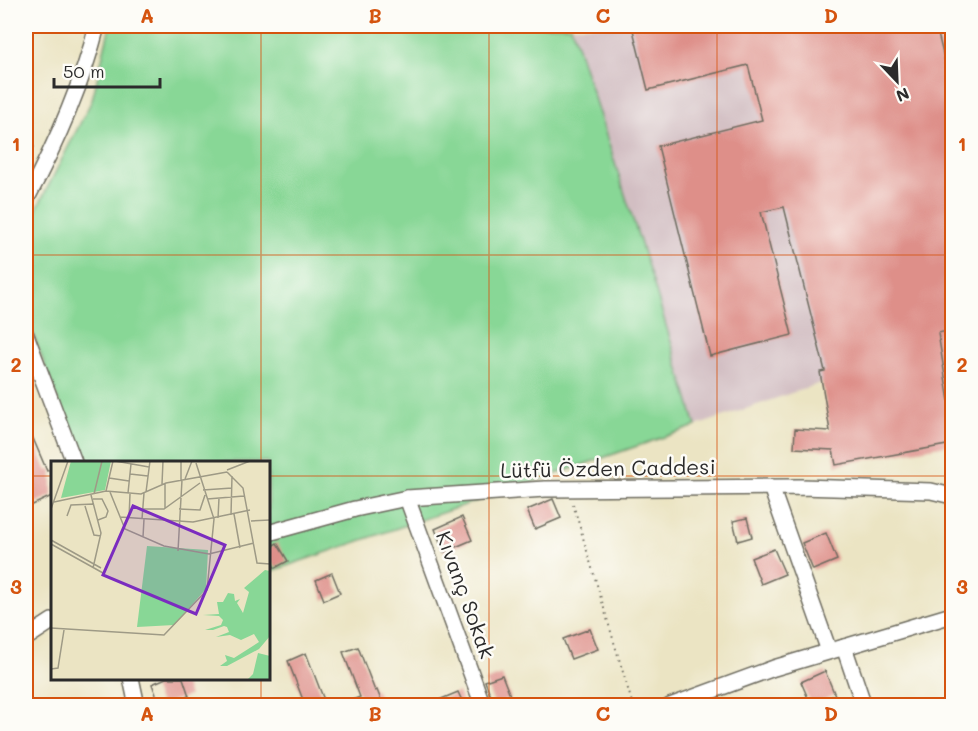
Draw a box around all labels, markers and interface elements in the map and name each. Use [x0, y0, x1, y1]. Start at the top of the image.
text: A [140, 2, 154, 28]
text: B [368, 2, 382, 28]
text: C [596, 2, 611, 28]
text: D [824, 2, 838, 28]
scale bar [54, 51, 160, 89]
north arrow [867, 51, 927, 111]
text: 50 m [63, 59, 105, 83]
text: N [893, 83, 913, 107]
text: 1 [12, 130, 20, 156]
text: 1 [958, 130, 966, 156]
text: 2 [10, 351, 22, 377]
text: 2 [956, 351, 968, 377]
street label: Lütfü Özden Caddesi [500, 452, 716, 483]
inset map [51, 461, 270, 680]
street label: Kıvanç Sokak [431, 527, 502, 662]
text: 3 [10, 573, 22, 599]
text: 3 [956, 573, 968, 599]
text: A [140, 700, 154, 726]
text: B [368, 700, 382, 726]
text: C [596, 700, 611, 726]
text: D [824, 700, 838, 726]

